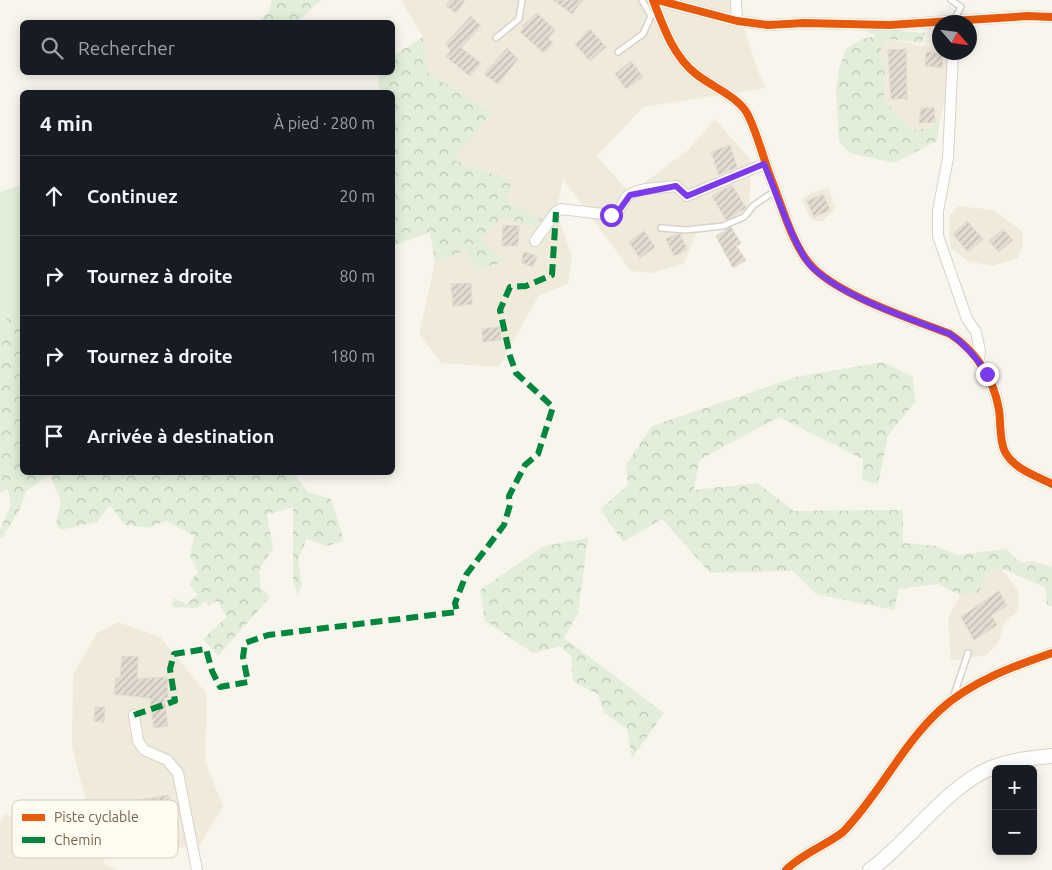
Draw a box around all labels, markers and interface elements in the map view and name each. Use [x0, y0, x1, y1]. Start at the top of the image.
north arrow [932, 15, 977, 60]
search box [20, 20, 395, 75]
icon: search [38, 34, 66, 62]
text: Rechercher [78, 37, 175, 59]
text: 4 min [40, 111, 93, 135]
text: À pied · 280 m [274, 114, 375, 132]
icon: ahead [40, 182, 68, 210]
text: Continuez [87, 185, 177, 207]
text: 20 m [339, 187, 375, 205]
route start [600, 204, 623, 227]
icon: right [40, 262, 68, 290]
text: Tournez à droite [87, 265, 233, 287]
text: 80 m [339, 267, 375, 285]
icon: right [40, 342, 68, 370]
text: Tournez à droite [87, 345, 233, 367]
text: 180 m [330, 347, 375, 365]
route end [976, 363, 999, 386]
icon: arrive [40, 422, 68, 450]
text: Arrivée à destination [87, 425, 274, 447]
map controls [992, 765, 1037, 855]
button: + [992, 765, 1037, 810]
legend [12, 800, 178, 858]
text: Piste cyclable [54, 809, 139, 825]
button: − [992, 810, 1037, 855]
text: Chemin [54, 832, 102, 848]

